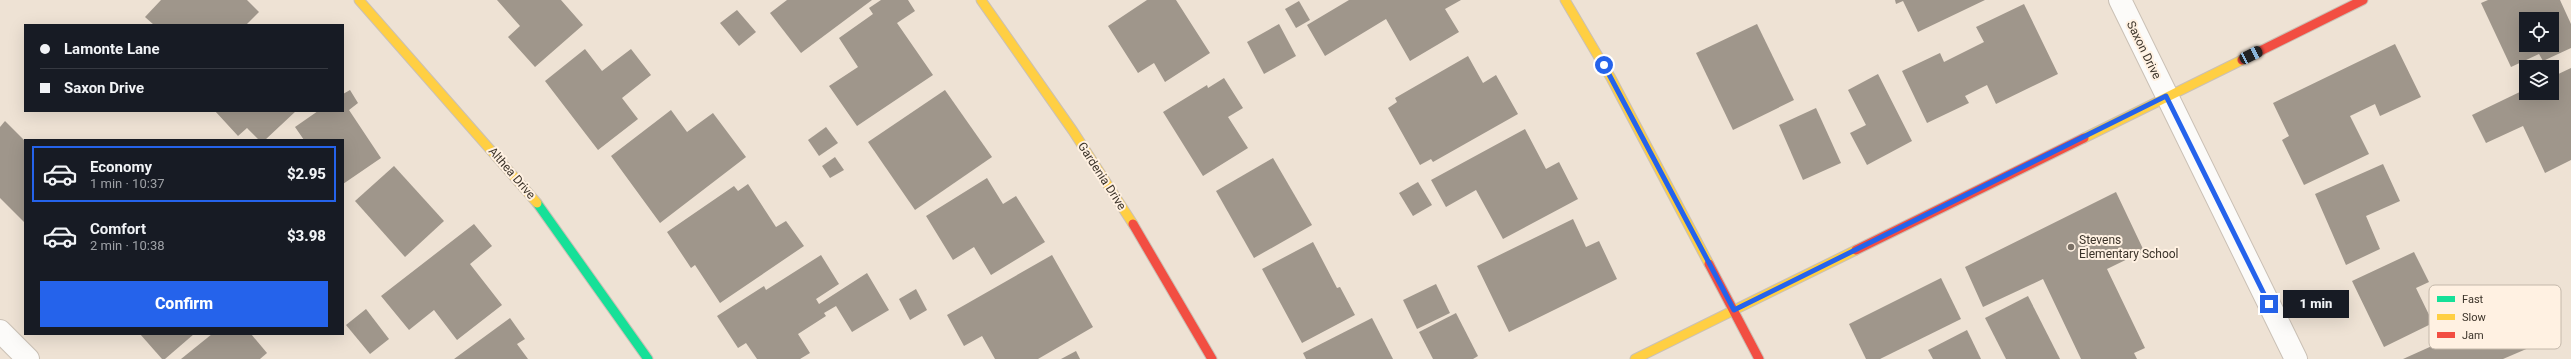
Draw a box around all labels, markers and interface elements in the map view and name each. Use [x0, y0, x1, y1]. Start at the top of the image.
map controls [2519, 12, 2559, 100]
button: locate [2519, 12, 2559, 52]
street label: Saxon Drive [2124, 19, 2164, 81]
text: Lamonte Lane [64, 40, 160, 58]
car [2238, 44, 2264, 66]
route start [1595, 56, 1613, 74]
button: layers [2519, 60, 2559, 100]
text: Saxon Drive [64, 79, 144, 97]
street label: Gardenia Drive [1075, 140, 1129, 212]
street label: Althea Drive [486, 144, 538, 202]
icon: car [42, 156, 78, 192]
text: Economy [90, 158, 152, 176]
text: $2.95 [287, 165, 326, 183]
text: 1 min · 10:37 [90, 176, 165, 191]
icon: car [42, 218, 78, 254]
text: Comfort [90, 220, 146, 238]
text: $3.98 [287, 227, 326, 245]
place label: Stevens Elementary School [2079, 233, 2179, 261]
text: 2 min · 10:38 [90, 238, 165, 253]
marker: Stevens Elementary School [2066, 242, 2076, 252]
button: Confirm [40, 281, 328, 327]
legend [2429, 285, 2561, 349]
callout: 1 min [2283, 290, 2349, 318]
text: Fast [2462, 293, 2484, 306]
route end [2260, 295, 2278, 313]
text: 1 min [2300, 296, 2332, 311]
text: Slow [2462, 311, 2486, 324]
text: Jam [2462, 329, 2484, 342]

